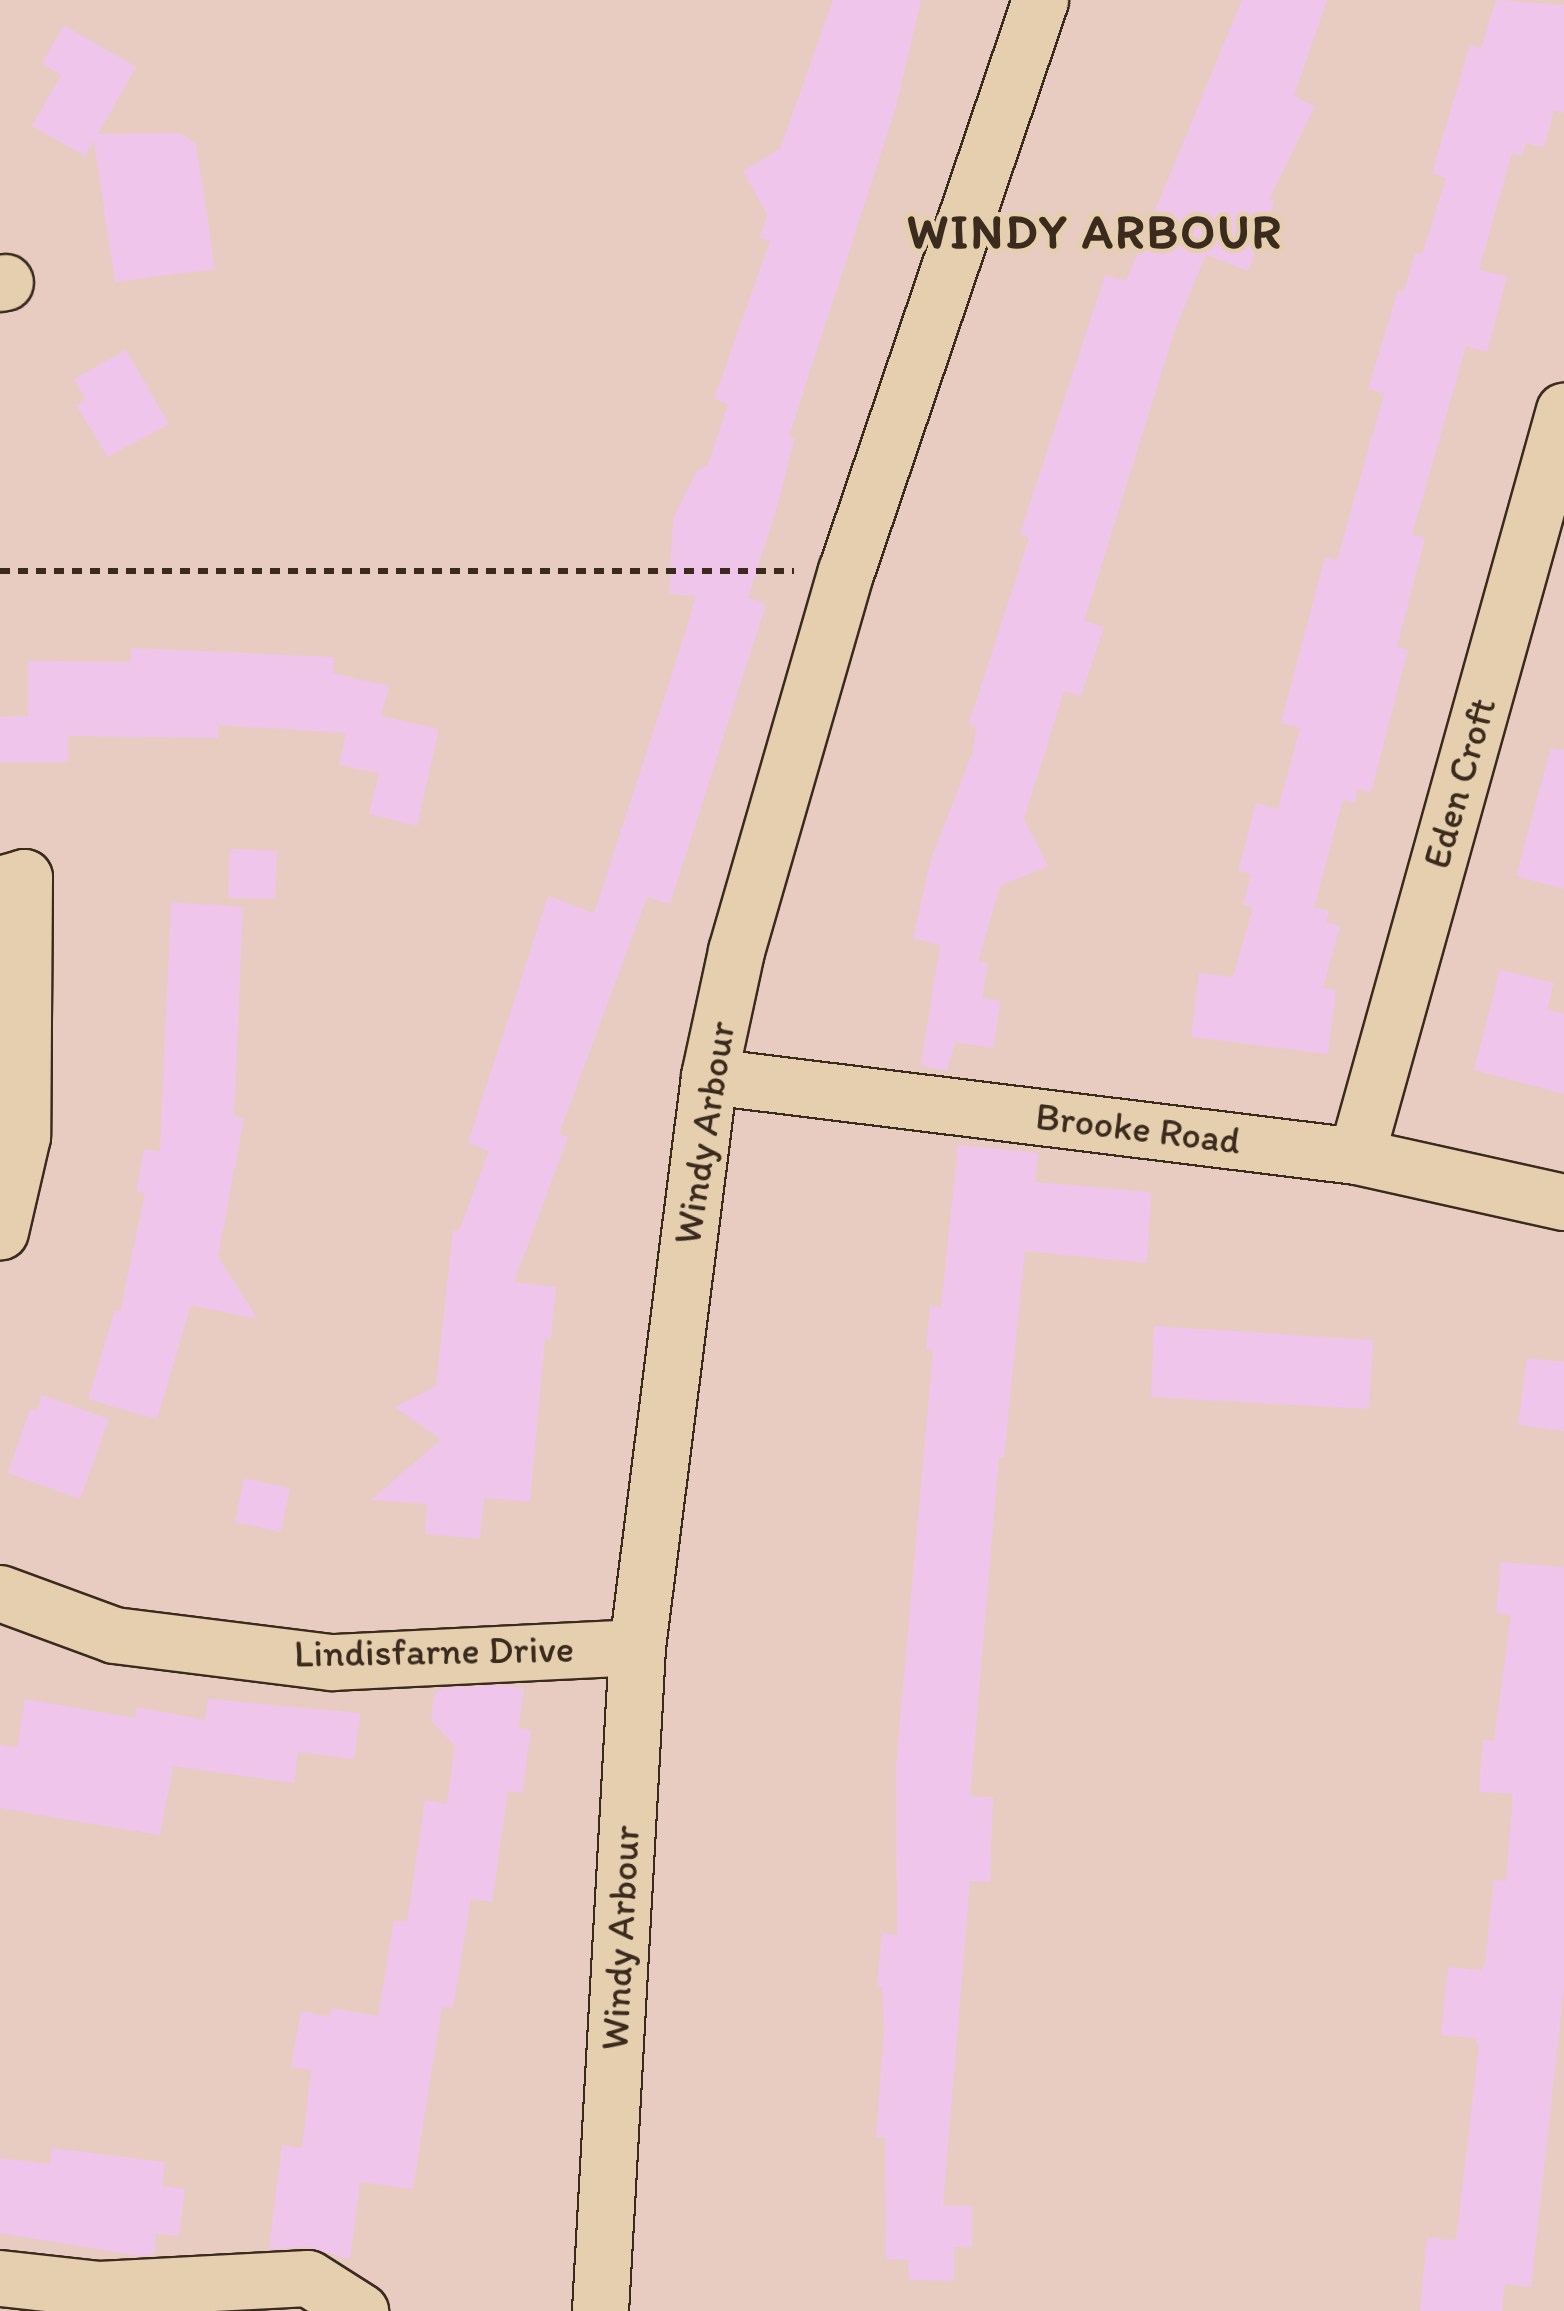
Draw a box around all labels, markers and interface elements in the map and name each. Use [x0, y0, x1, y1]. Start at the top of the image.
district label: WINDY ARBOUR [906, 203, 1284, 261]
street label: Eden Croft [1414, 692, 1506, 874]
street label: Windy Arbour [665, 1018, 745, 1248]
street label: Brooke Road [1033, 1094, 1243, 1164]
street label: Lindisfarne Drive [294, 1627, 574, 1677]
street label: Windy Arbour [592, 1824, 650, 2052]

